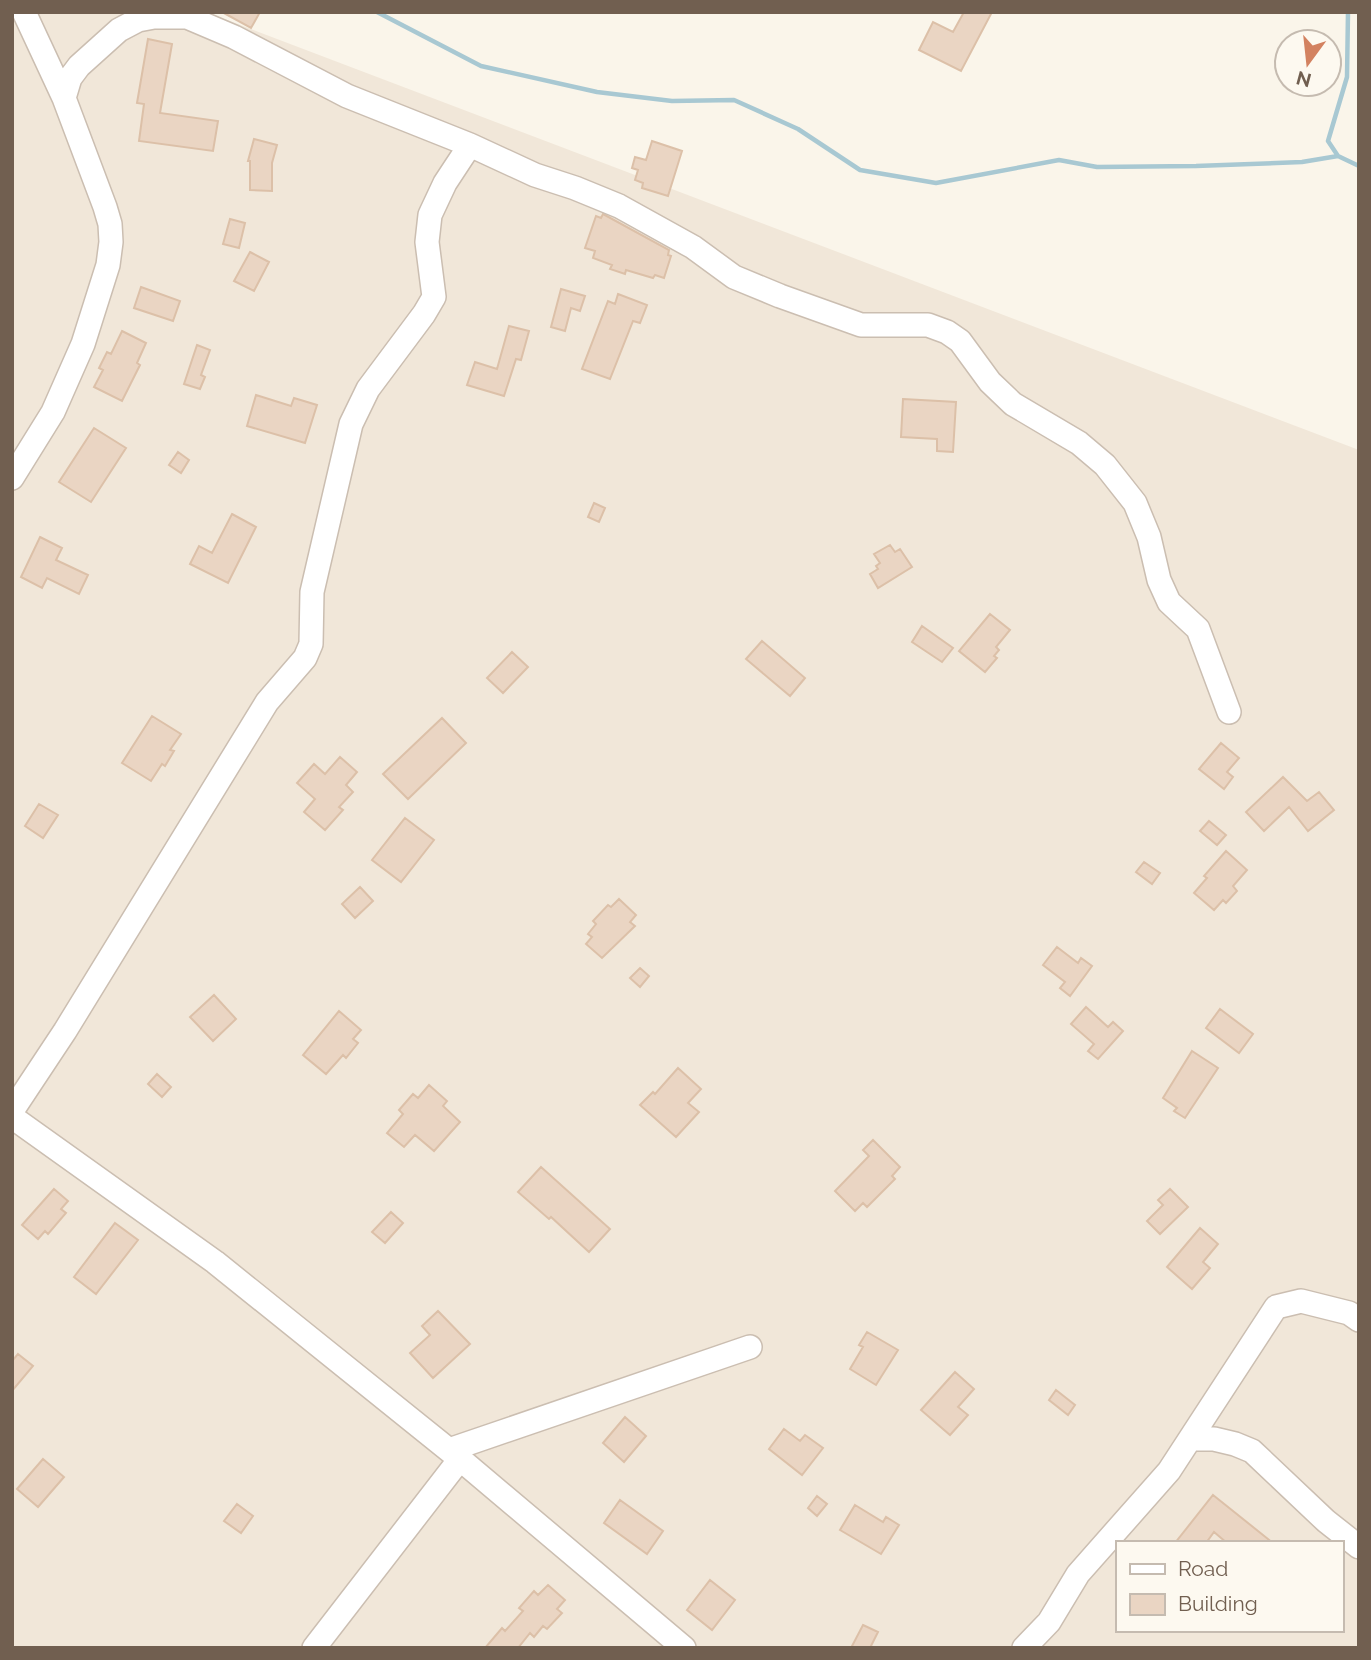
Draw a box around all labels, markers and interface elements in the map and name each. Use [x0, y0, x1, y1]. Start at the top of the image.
north arrow [1273, 28, 1343, 98]
text: N [1294, 67, 1313, 92]
legend [1116, 1541, 1343, 1632]
text: Road [1178, 1556, 1228, 1581]
text: Building [1178, 1591, 1258, 1616]

